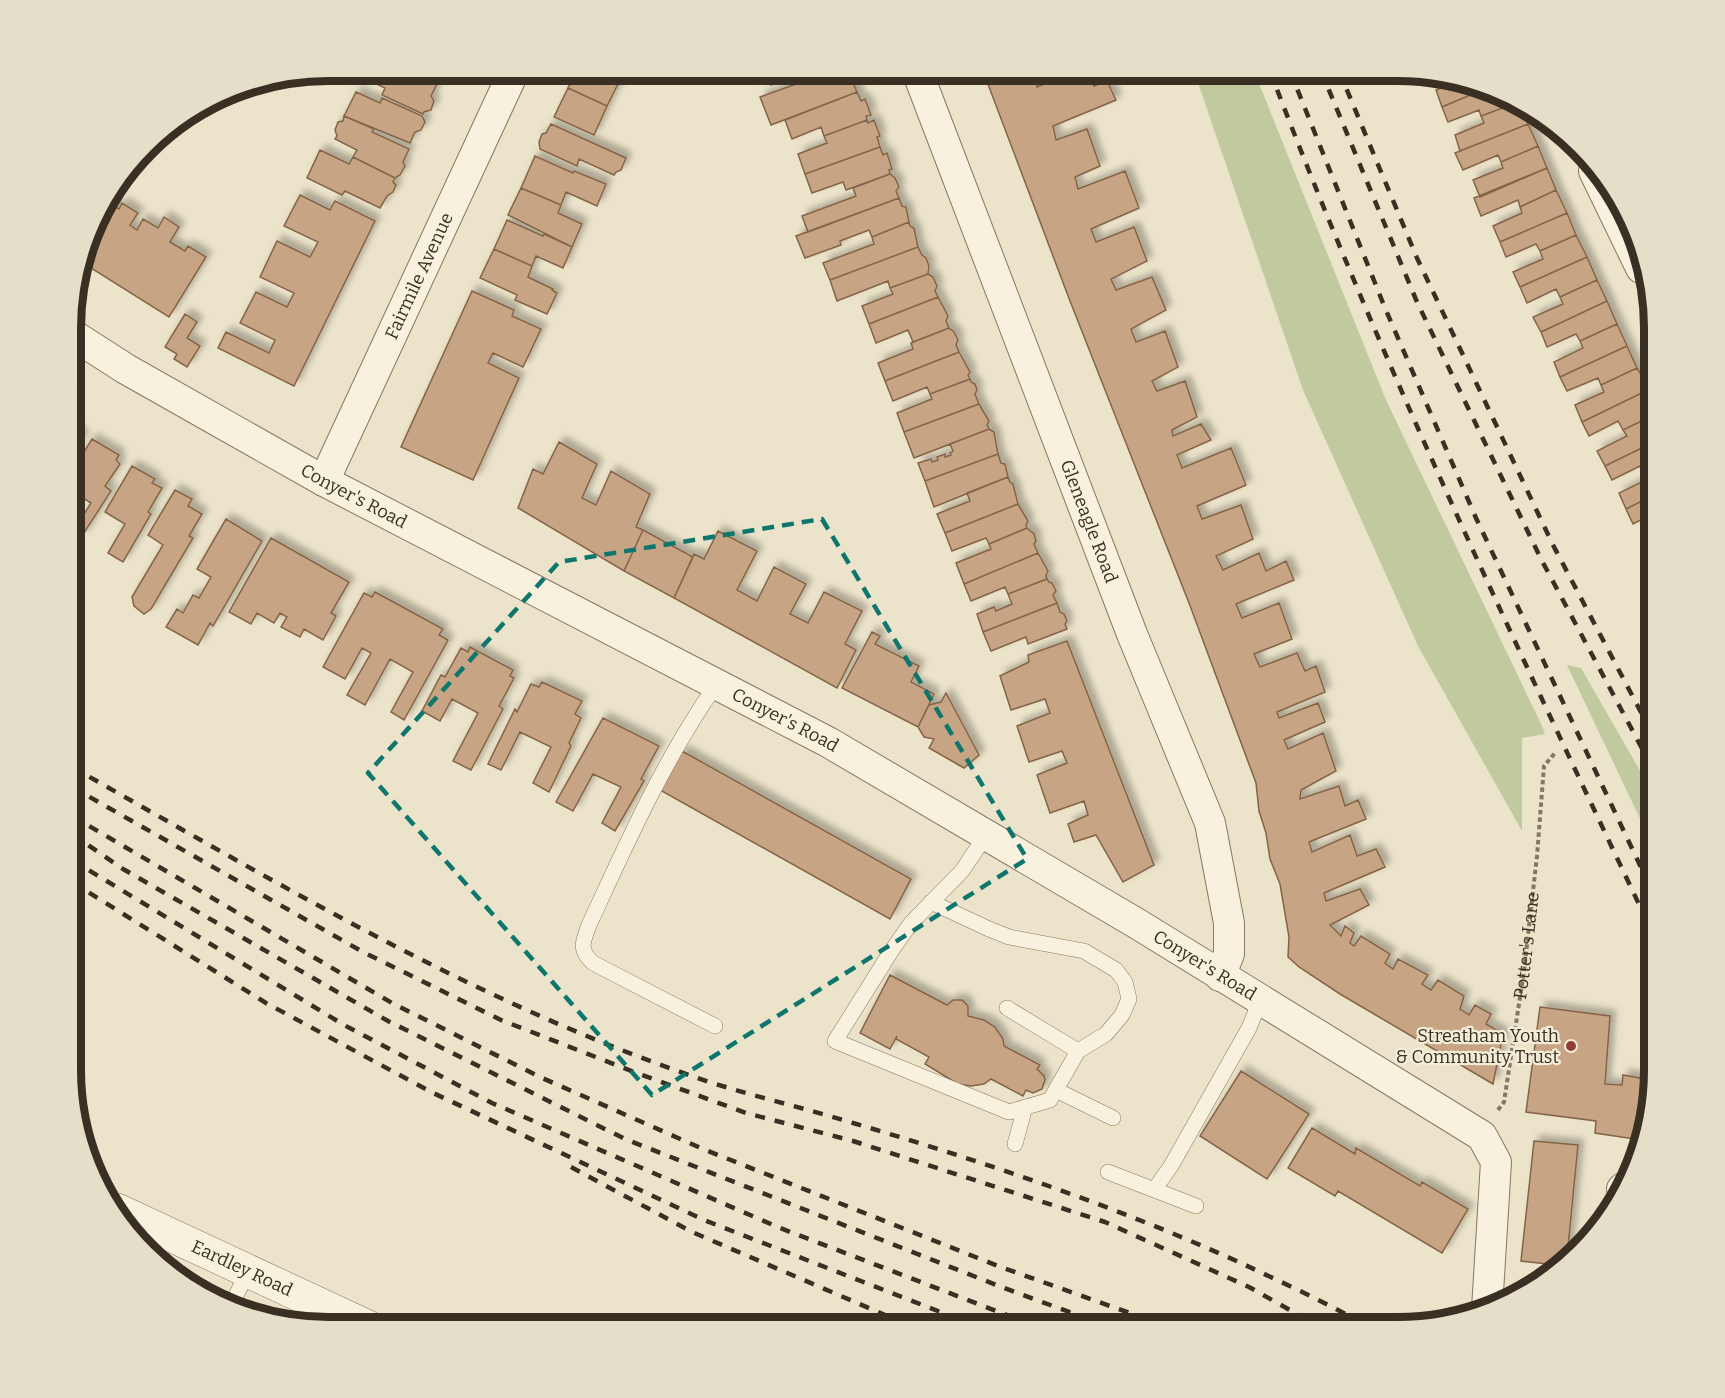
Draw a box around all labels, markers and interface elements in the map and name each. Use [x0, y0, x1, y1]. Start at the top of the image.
street label: Fairmile Avenue [380, 209, 458, 343]
street label: Gleneagle Road [1055, 457, 1123, 586]
street label: Conyer's Road [297, 459, 411, 533]
street label: Conyer's Road [728, 683, 843, 757]
street label: Potter's Lane [1509, 891, 1544, 1001]
street label: Conyer's Road [1149, 925, 1261, 1006]
place label: Streatham Youth & Community Trust [1396, 1025, 1559, 1068]
marker: Streatham Youth & Community Trust [1564, 1039, 1578, 1053]
street label: Eardley Road [188, 1235, 296, 1301]

